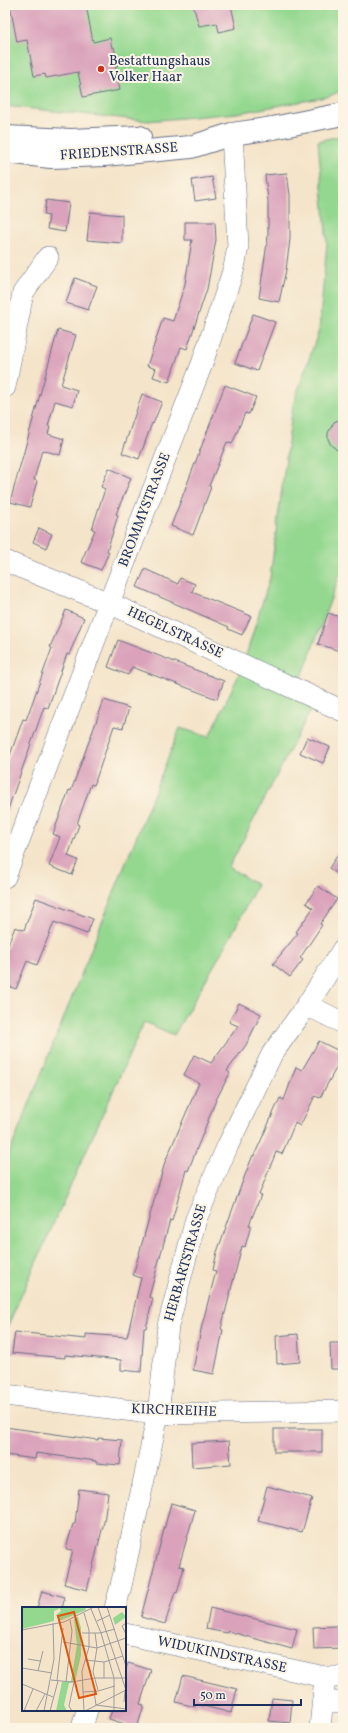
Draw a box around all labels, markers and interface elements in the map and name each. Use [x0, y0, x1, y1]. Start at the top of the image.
place label: Bestattungshaus Volker Haar [109, 52, 210, 87]
marker: Bestattungshaus Volker Haar [96, 64, 106, 74]
street label: FRIEDENSTRASSE [59, 138, 179, 166]
street label: BROMMYSTRASSE [114, 450, 176, 570]
street label: HEGELSTRASSE [124, 602, 226, 664]
street label: HERBARTSTRASSE [160, 1202, 212, 1324]
street label: KIRCHREIHE [131, 1400, 217, 1422]
inset map [22, 1607, 126, 1711]
street label: WIDUKINDSTRASSE [155, 1632, 289, 1678]
scale bar [194, 1681, 301, 1707]
text: 50 m [200, 1688, 226, 1704]

